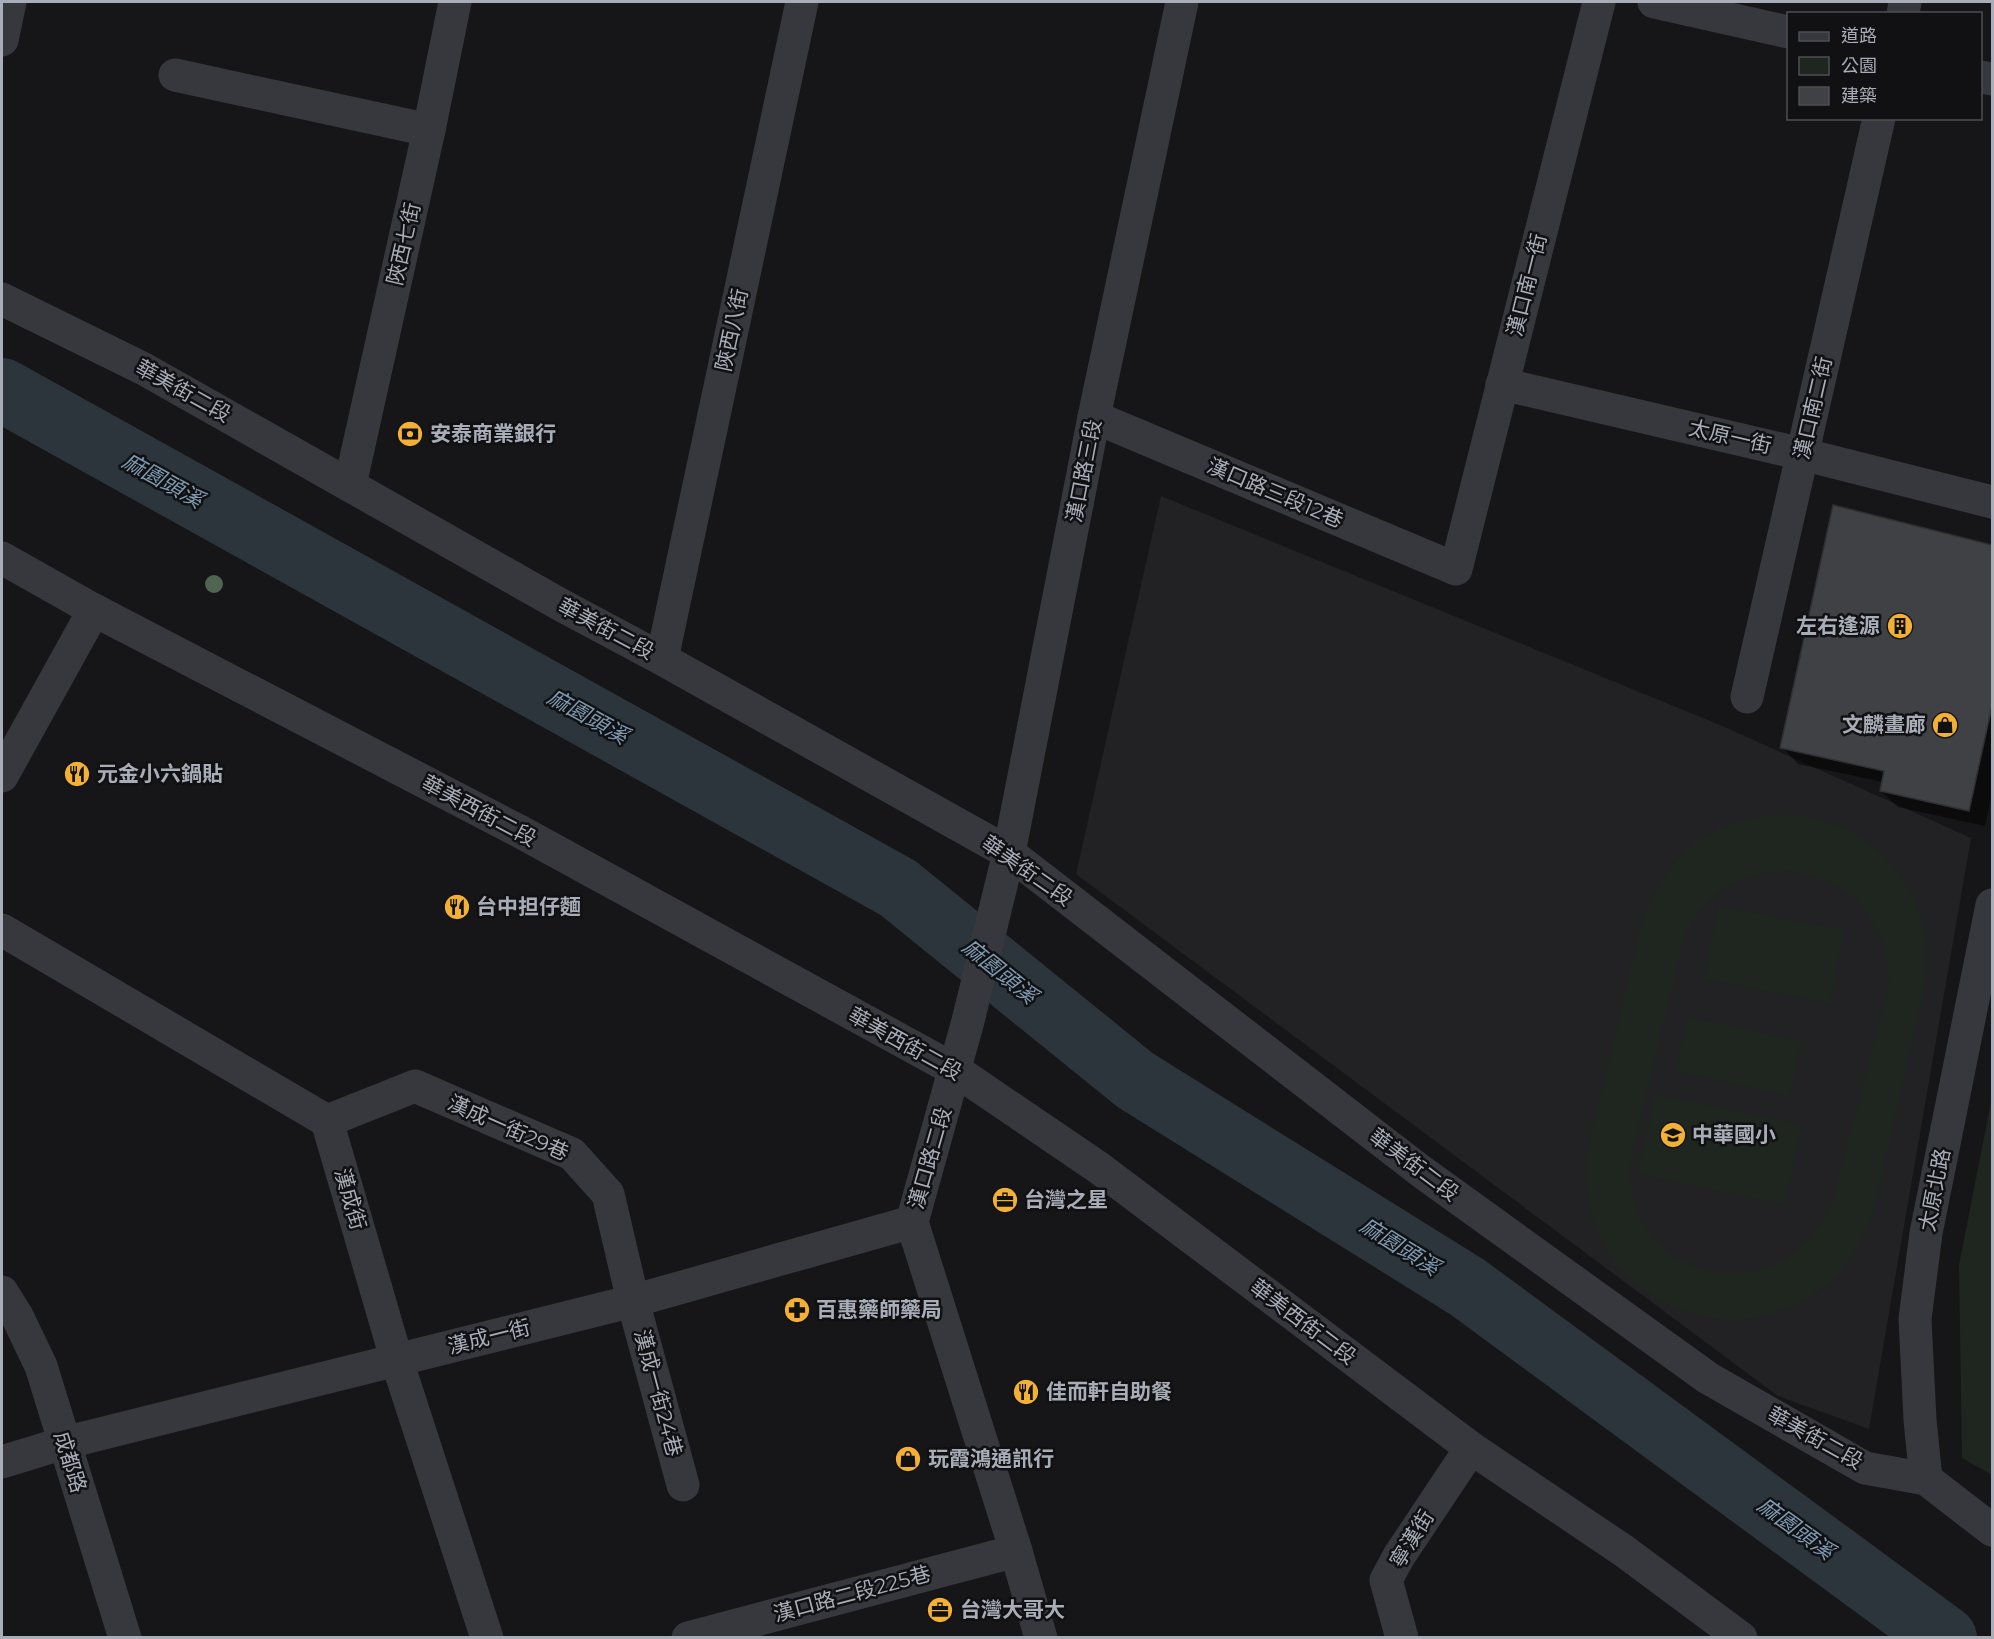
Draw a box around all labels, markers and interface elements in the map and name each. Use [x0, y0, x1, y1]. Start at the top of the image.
legend [1787, 12, 1982, 120]
text: 道路 [1841, 25, 1877, 47]
text: 公園 [1841, 55, 1877, 77]
text: 建築 [1841, 85, 1877, 107]
street label: 陜西七街 [382, 200, 425, 288]
street label: 漢口南一街 [1502, 231, 1551, 339]
street label: 陝西八街 [711, 286, 752, 374]
street label: 華美街二段 [131, 354, 235, 427]
street label: 漢口南二街 [1789, 354, 1837, 462]
street label: 太原一街 [1686, 415, 1774, 458]
street label: 漢口路三段 [1061, 417, 1106, 525]
bank icon: 安泰商業銀行 [395, 419, 425, 449]
place label: 安泰商業銀行 [430, 421, 556, 446]
water label: 麻園頭溪 [118, 447, 210, 515]
street label: 漢口路三段12巷 [1203, 453, 1347, 532]
street label: 華美街二段 [554, 593, 658, 664]
building icon: 左右逢源 [1885, 611, 1915, 641]
place label: 左右逢源 [1796, 613, 1880, 638]
water label: 麻園頭溪 [543, 683, 635, 751]
shop icon: 文麟畫廊 [1930, 710, 1960, 740]
place label: 文麟畫廊 [1842, 712, 1926, 737]
restaurant icon: 元金小六鍋貼 [62, 759, 92, 789]
place label: 元金小六鍋貼 [97, 761, 223, 786]
street label: 華美西街二段 [418, 770, 541, 851]
street label: 華美街二段 [977, 830, 1077, 911]
restaurant icon: 台中担仔麵 [442, 892, 472, 922]
place label: 台中担仔麵 [476, 894, 581, 919]
water label: 麻園頭溪 [957, 933, 1045, 1011]
street label: 華美西街二段 [844, 1002, 966, 1085]
street label: 漢成一街29巷 [444, 1090, 573, 1165]
street label: 漢口路二段 [903, 1104, 956, 1212]
school or university icon: 中華國小 [1658, 1120, 1688, 1150]
place label: 中華國小 [1692, 1122, 1776, 1147]
street label: 華美街二段 [1365, 1123, 1464, 1206]
street label: 太原北路 [1914, 1146, 1955, 1234]
street label: 漢成街 [330, 1165, 371, 1233]
office icon: 台灣之星 [990, 1185, 1020, 1215]
place label: 台灣之星 [1024, 1187, 1108, 1212]
water label: 麻園頭溪 [1355, 1212, 1447, 1283]
street label: 華美西街二段 [1245, 1274, 1361, 1369]
pharmacy icon: 百惠藥師藥局 [782, 1295, 812, 1325]
place label: 百惠藥師藥局 [816, 1297, 942, 1322]
street label: 漢成一街 [445, 1314, 533, 1359]
street label: 漢成一街24巷 [630, 1327, 687, 1459]
restaurant icon: 佳而軒自助餐 [1011, 1377, 1041, 1407]
place label: 佳而軒自助餐 [1046, 1379, 1172, 1404]
street label: 華美街二段 [1763, 1401, 1867, 1474]
street label: 成都路 [49, 1428, 92, 1496]
shop icon: 玩霞鴻通訊行 [893, 1444, 923, 1474]
place label: 玩霞鴻通訊行 [928, 1446, 1054, 1471]
water label: 麻園頭溪 [1752, 1492, 1842, 1567]
street label: 寧漢街 [1384, 1505, 1439, 1572]
street label: 漢口路二段225巷 [771, 1561, 933, 1627]
office icon: 台灣大哥大 [925, 1595, 955, 1625]
place label: 台灣大哥大 [960, 1597, 1065, 1622]

